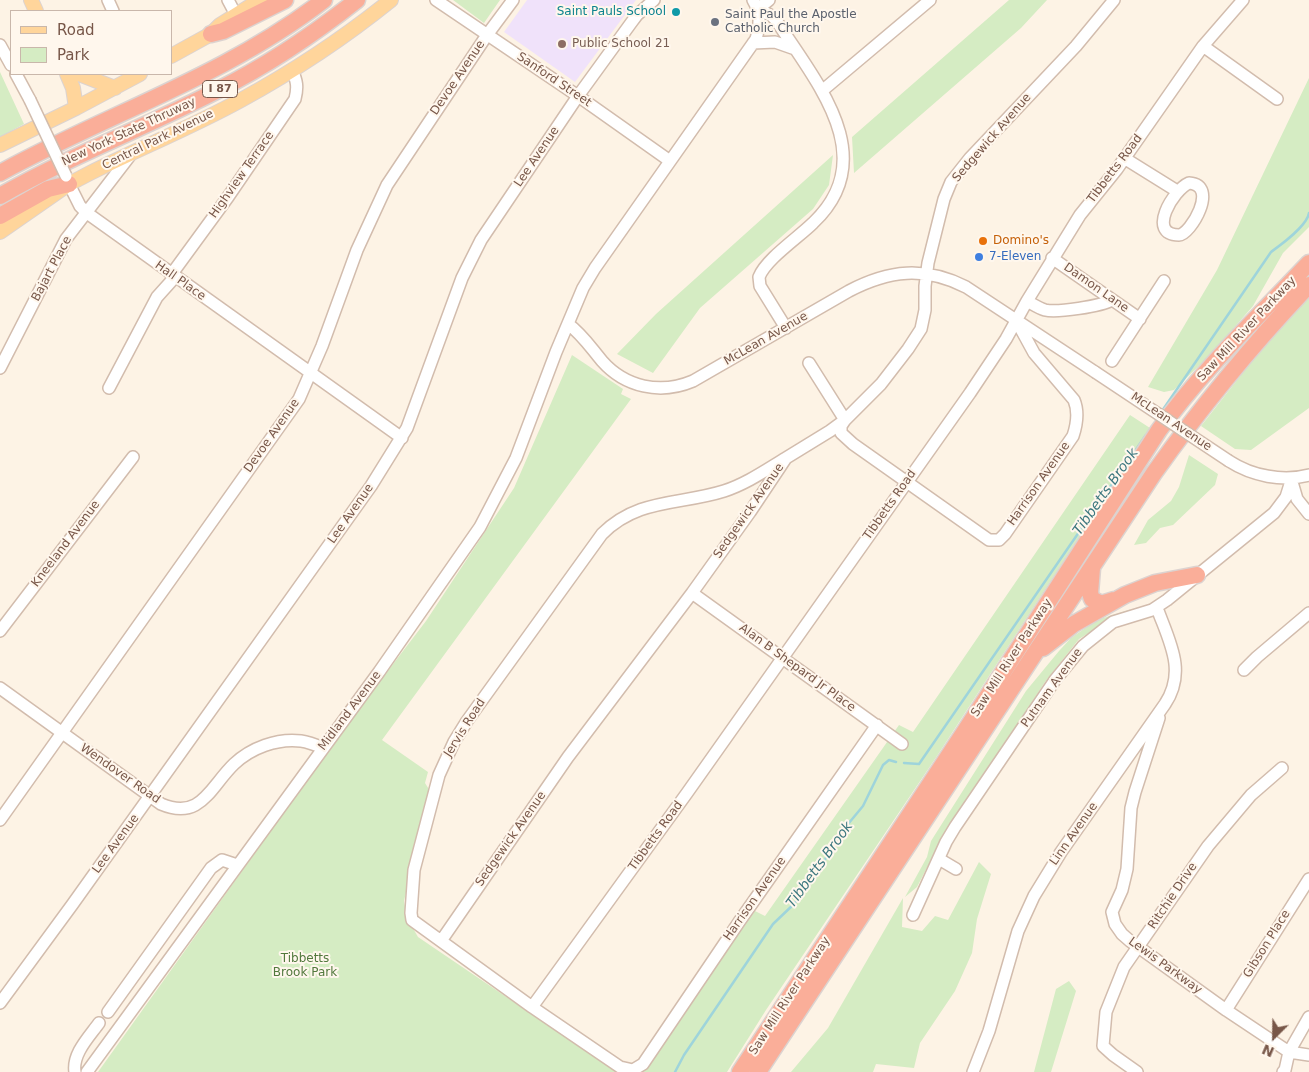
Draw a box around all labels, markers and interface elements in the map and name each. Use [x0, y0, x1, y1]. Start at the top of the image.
place label: Saint Pauls School [557, 5, 666, 19]
marker: Saint Pauls School [670, 6, 682, 18]
place label: Saint Paul the Apostle Catholic Church [725, 8, 857, 36]
legend [10, 10, 172, 75]
marker: Saint Paul the Apostle Catholic Church [709, 16, 721, 28]
text: Road [57, 21, 95, 39]
place label: Public School 21 [572, 37, 670, 51]
street label: Devoe Avenue [428, 38, 488, 118]
marker: Public School 21 [556, 38, 568, 50]
text: Park [57, 46, 89, 64]
street label: Sanford Street [514, 50, 594, 110]
road number: I 87 [202, 80, 238, 98]
street label: Sedgewick Avenue [950, 91, 1034, 185]
street label: New York State Thruway [60, 95, 198, 169]
street label: Central Park Avenue [100, 107, 216, 173]
street label: Lee Avenue [512, 124, 562, 190]
street label: Highview Terrace [207, 129, 277, 221]
street label: Tibbetts Road [1084, 132, 1146, 206]
street label: Bajart Place [29, 234, 75, 304]
place label: Domino's [993, 234, 1049, 248]
marker: Domino's [977, 235, 989, 247]
place label: 7-Eleven [989, 250, 1041, 264]
marker: 7-Eleven [973, 251, 985, 263]
street label: Hall Place [152, 258, 208, 304]
street label: Damon Lane [1061, 260, 1131, 316]
street label: Saw Mill River Parkway [1195, 274, 1299, 384]
street label: McLean Avenue [722, 309, 810, 369]
street label: McLean Avenue [1128, 390, 1214, 454]
street label: Devoe Avenue [241, 396, 303, 476]
street label: Harrison Avenue [1005, 439, 1073, 529]
water label: Tibbetts Brook [1070, 445, 1142, 539]
street label: Sedgewick Avenue [711, 461, 787, 561]
street label: Tibbetts Road [860, 467, 920, 543]
street label: Lee Avenue [325, 481, 377, 547]
street label: Kneeland Avenue [29, 498, 103, 590]
street label: Saw Mill River Parkway [968, 596, 1056, 720]
street label: Alan B Shepard Jr Place [736, 621, 858, 715]
street label: Putnam Avenue [1018, 646, 1086, 730]
street label: Midland Avenue [315, 668, 385, 754]
street label: Jervis Road [441, 696, 489, 760]
street label: Wendover Road [77, 741, 163, 807]
street label: Sedgewick Avenue [473, 789, 549, 889]
street label: Tibbetts Road [626, 798, 686, 874]
street label: Linn Avenue [1047, 800, 1101, 868]
street label: Lee Avenue [90, 812, 142, 876]
water label: Tibbetts Brook [783, 819, 857, 911]
street label: Harrison Avenue [721, 854, 789, 944]
street label: Ritchie Drive [1145, 860, 1201, 932]
street label: Gibson Place [1240, 907, 1294, 981]
street label: Saw Mill River Parkway [746, 934, 834, 1058]
street label: Lewis Parkway [1125, 935, 1205, 997]
park label: Tibbetts Brook Park [273, 952, 337, 980]
north arrow [1249, 1012, 1299, 1062]
text: N [1260, 1041, 1277, 1060]

